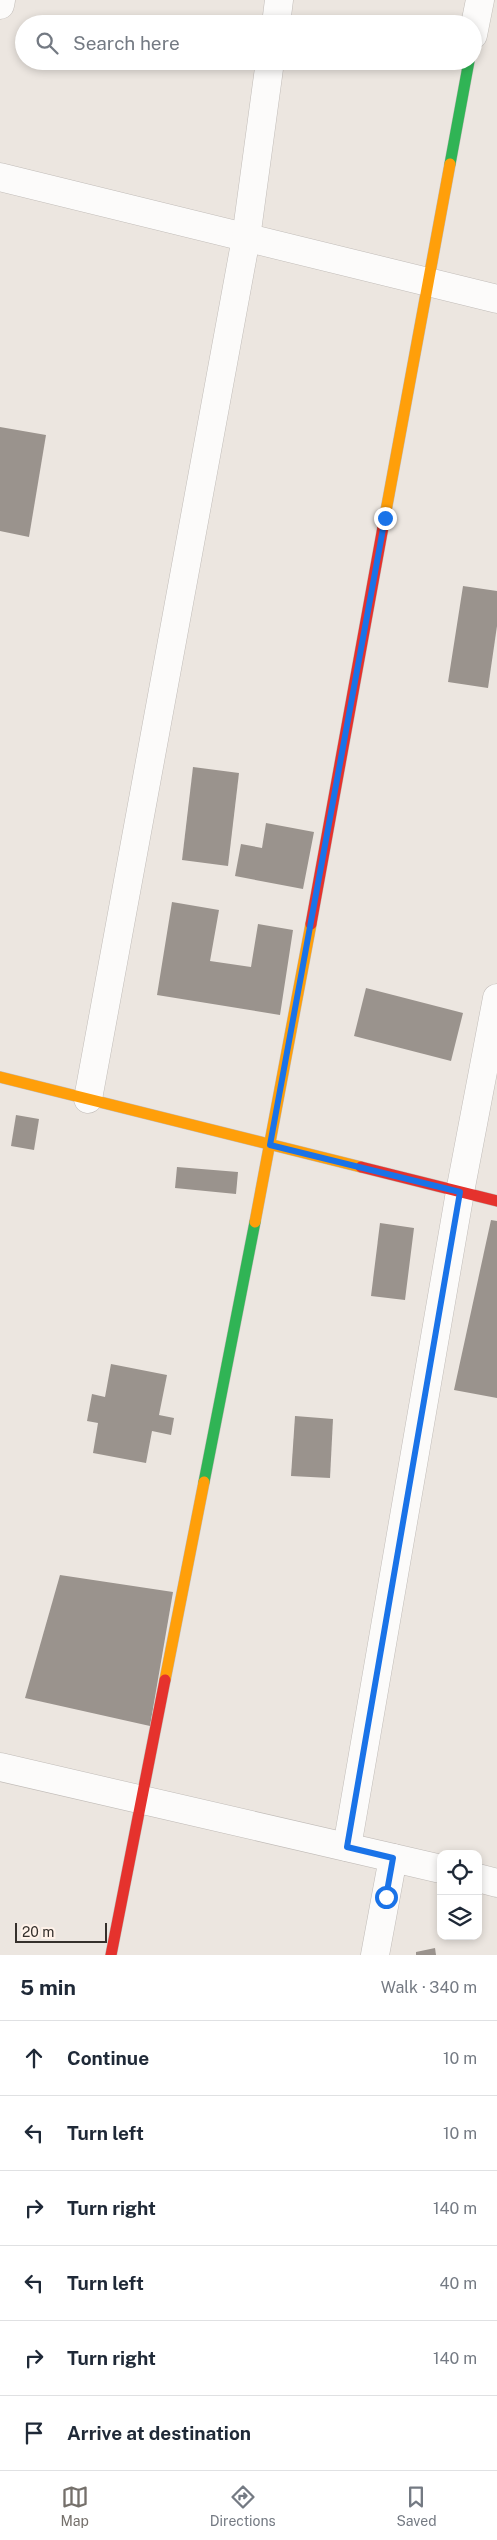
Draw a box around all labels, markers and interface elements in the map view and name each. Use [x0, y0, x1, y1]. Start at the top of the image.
search box [15, 15, 482, 70]
icon: search [33, 29, 61, 57]
text: Search here [73, 32, 180, 54]
route end [374, 507, 397, 530]
map controls [437, 1850, 482, 1940]
button: locate [437, 1850, 482, 1895]
route start [375, 1886, 398, 1909]
button: layers [437, 1895, 482, 1940]
scale bar [15, 1920, 108, 1943]
text: 20 m [22, 1924, 54, 1940]
text: 5 min [20, 1975, 76, 2000]
text: Walk · 340 m [381, 1978, 477, 1997]
icon: ahead [20, 2044, 48, 2072]
text: Continue [67, 2047, 149, 2069]
text: 10 m [443, 2049, 477, 2068]
icon: left [20, 2119, 48, 2147]
text: Turn left [67, 2122, 144, 2144]
text: 10 m [443, 2124, 477, 2143]
icon: right [20, 2194, 48, 2222]
text: Turn right [67, 2197, 156, 2219]
text: 140 m [433, 2199, 477, 2218]
icon: left [20, 2269, 48, 2297]
text: Turn left [67, 2272, 144, 2294]
text: 40 m [439, 2274, 477, 2293]
icon: right [20, 2344, 48, 2372]
text: Turn right [67, 2347, 156, 2369]
text: 140 m [433, 2349, 477, 2368]
icon: arrive [20, 2419, 48, 2447]
text: Arrive at destination [67, 2422, 251, 2444]
tab: Map [60, 2483, 89, 2529]
tab: Directions [210, 2483, 276, 2529]
tab: Saved [396, 2483, 437, 2529]

